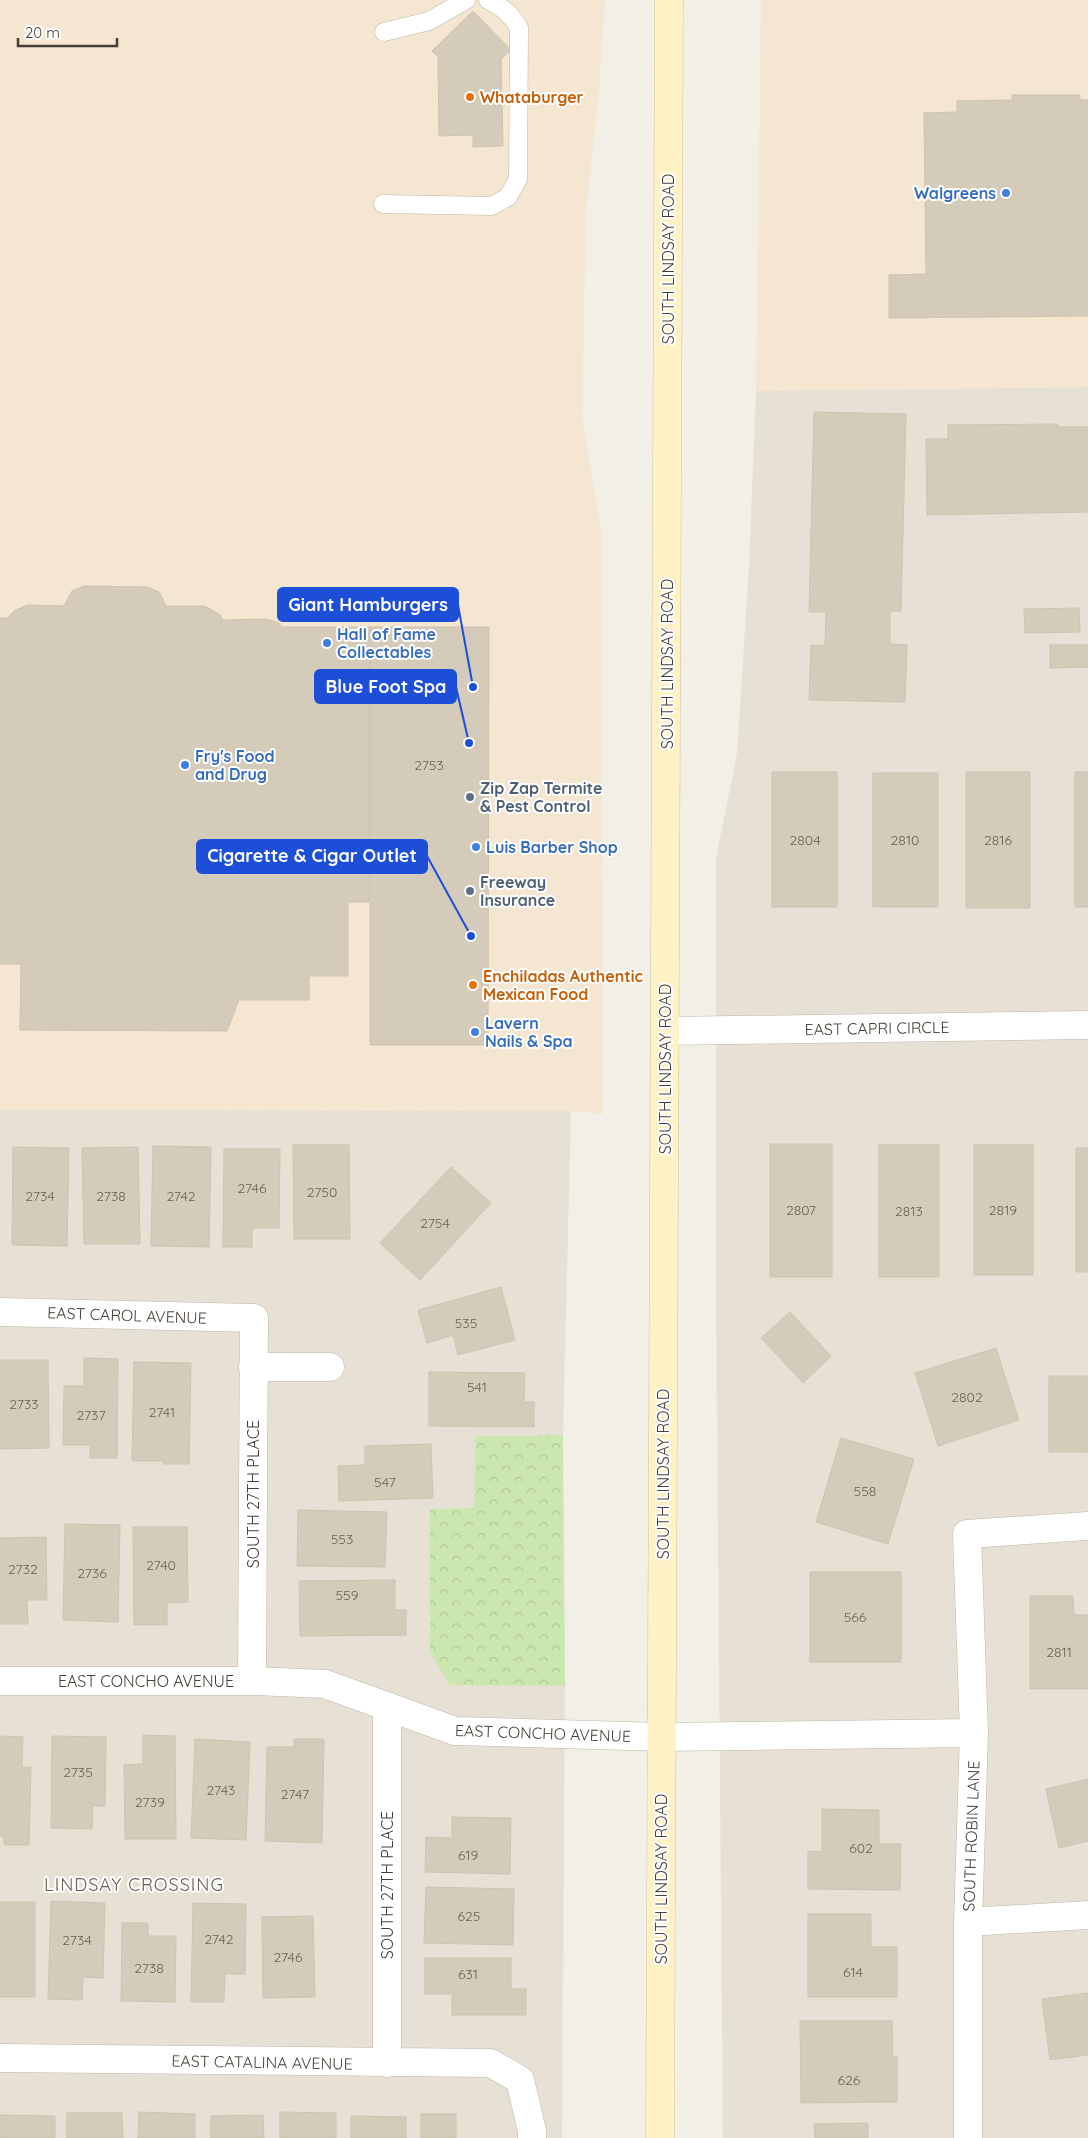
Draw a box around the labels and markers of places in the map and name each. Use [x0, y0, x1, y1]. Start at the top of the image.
place label: Whataburger [480, 87, 584, 107]
marker: Whataburger [464, 91, 476, 103]
place label: Walgreens [914, 183, 996, 203]
marker: Walgreens [1000, 187, 1012, 199]
callout: Giant Hamburgers [278, 588, 458, 621]
place label: Hall of Fame Collectables [337, 624, 436, 662]
marker: Hall of Fame Collectables [321, 637, 333, 649]
callout: Blue Foot Spa [315, 670, 456, 703]
place label: Fry's Food and Drug [195, 746, 275, 784]
marker: Fry's Food and Drug [179, 759, 191, 771]
place label: Zip Zap Termite & Pest Control [480, 778, 603, 816]
marker: Zip Zap Termite & Pest Control [464, 791, 476, 803]
place label: Luis Barber Shop [486, 837, 618, 857]
callout: Cigarette & Cigar Outlet [197, 840, 427, 873]
marker: Luis Barber Shop [470, 841, 482, 853]
place label: Freeway Insurance [480, 872, 555, 910]
marker: Freeway Insurance [464, 885, 476, 897]
place label: Enchiladas Authentic Mexican Food [483, 966, 643, 1004]
marker: Enchiladas Authentic Mexican Food [467, 979, 479, 991]
place label: Lavern Nails & Spa [485, 1013, 573, 1051]
marker: Lavern Nails & Spa [469, 1026, 481, 1038]

